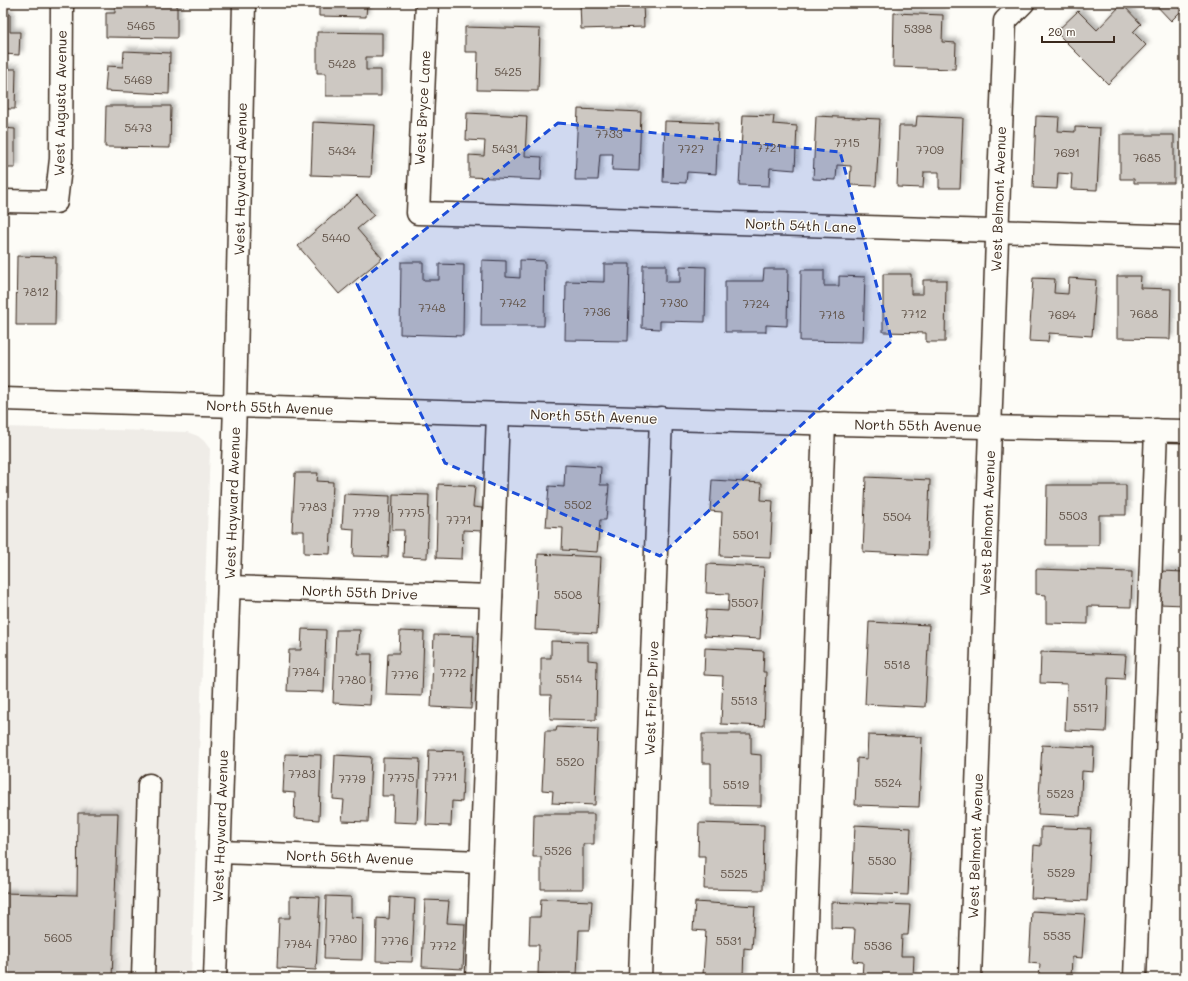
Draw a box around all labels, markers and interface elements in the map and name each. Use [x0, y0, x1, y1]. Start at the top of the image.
house number: 5465 [127, 17, 155, 33]
scale bar [1042, 18, 1114, 44]
house number: 5398 [904, 20, 932, 36]
text: 20 m [1048, 23, 1076, 39]
street label: West Augusta Avenue [49, 30, 71, 176]
street label: West Bryce Lane [409, 50, 435, 166]
house number: 5428 [328, 55, 356, 71]
house number: 5425 [494, 63, 522, 79]
house number: 5469 [124, 71, 152, 87]
street label: West Hayward Avenue [229, 102, 251, 256]
house number: 5473 [124, 119, 152, 135]
house number: 7733 [595, 125, 623, 141]
street label: West Belmont Avenue [986, 126, 1010, 272]
house number: 7715 [834, 134, 860, 150]
house number: 7721 [756, 139, 782, 155]
house number: 5431 [492, 140, 518, 156]
house number: 7727 [678, 140, 705, 156]
house number: 7709 [916, 141, 944, 157]
house number: 5434 [328, 142, 356, 158]
house number: 7691 [1054, 144, 1080, 160]
house number: 7685 [1133, 149, 1161, 165]
street label: North 54th Lane [745, 214, 857, 236]
house number: 5440 [322, 229, 351, 245]
house number: 7812 [23, 283, 49, 299]
house number: 7742 [499, 294, 527, 310]
house number: 7730 [660, 294, 688, 310]
house number: 7724 [742, 295, 770, 311]
house number: 7748 [418, 299, 446, 315]
house number: 7736 [583, 303, 611, 319]
house number: 7712 [901, 305, 927, 321]
house number: 7688 [1130, 305, 1158, 321]
house number: 7718 [819, 306, 845, 322]
house number: 7694 [1048, 306, 1076, 322]
street label: North 55th Avenue [206, 395, 334, 419]
street label: North 55th Avenue [530, 404, 658, 428]
street label: North 55th Avenue [854, 414, 982, 436]
street label: West Hayward Avenue [220, 426, 244, 580]
street label: West Belmont Avenue [975, 450, 999, 596]
house number: 5502 [564, 496, 592, 512]
house number: 7783 [299, 498, 327, 514]
house number: 7779 [352, 504, 380, 520]
house number: 7775 [397, 504, 425, 520]
house number: 5503 [1059, 507, 1087, 523]
house number: 5504 [883, 508, 911, 524]
house number: 7771 [446, 511, 472, 527]
house number: 5501 [733, 526, 759, 542]
street label: North 55th Drive [302, 580, 418, 604]
house number: 5508 [554, 586, 582, 602]
house number: 5507 [731, 594, 759, 610]
street label: West Frier Drive [640, 640, 662, 756]
house number: 5518 [884, 656, 910, 672]
house number: 7784 [292, 663, 320, 679]
house number: 7772 [440, 664, 466, 680]
house number: 7776 [391, 666, 419, 682]
house number: 5514 [556, 670, 582, 686]
house number: 7780 [338, 671, 367, 687]
house number: 5513 [731, 692, 757, 708]
house number: 5517 [1073, 699, 1099, 715]
street label: West Hayward Avenue [208, 749, 232, 903]
house number: 5520 [556, 753, 585, 769]
house number: 7783 [288, 765, 316, 781]
house number: 7771 [432, 768, 458, 784]
house number: 7775 [387, 769, 415, 785]
house number: 7779 [338, 770, 366, 786]
street label: West Belmont Avenue [963, 773, 987, 919]
house number: 5524 [874, 774, 902, 790]
house number: 5519 [723, 776, 749, 792]
house number: 5523 [1046, 785, 1074, 801]
house number: 5526 [544, 842, 572, 858]
street label: North 56th Avenue [286, 845, 414, 869]
house number: 5530 [868, 852, 897, 868]
house number: 5529 [1047, 864, 1075, 880]
house number: 5525 [720, 865, 748, 881]
house number: 5535 [1043, 927, 1071, 943]
house number: 5605 [44, 929, 72, 945]
house number: 7780 [329, 930, 358, 946]
house number: 7776 [381, 932, 409, 948]
house number: 5531 [716, 932, 742, 948]
house number: 7784 [284, 935, 312, 951]
house number: 7772 [430, 937, 456, 953]
house number: 5536 [864, 937, 892, 953]

